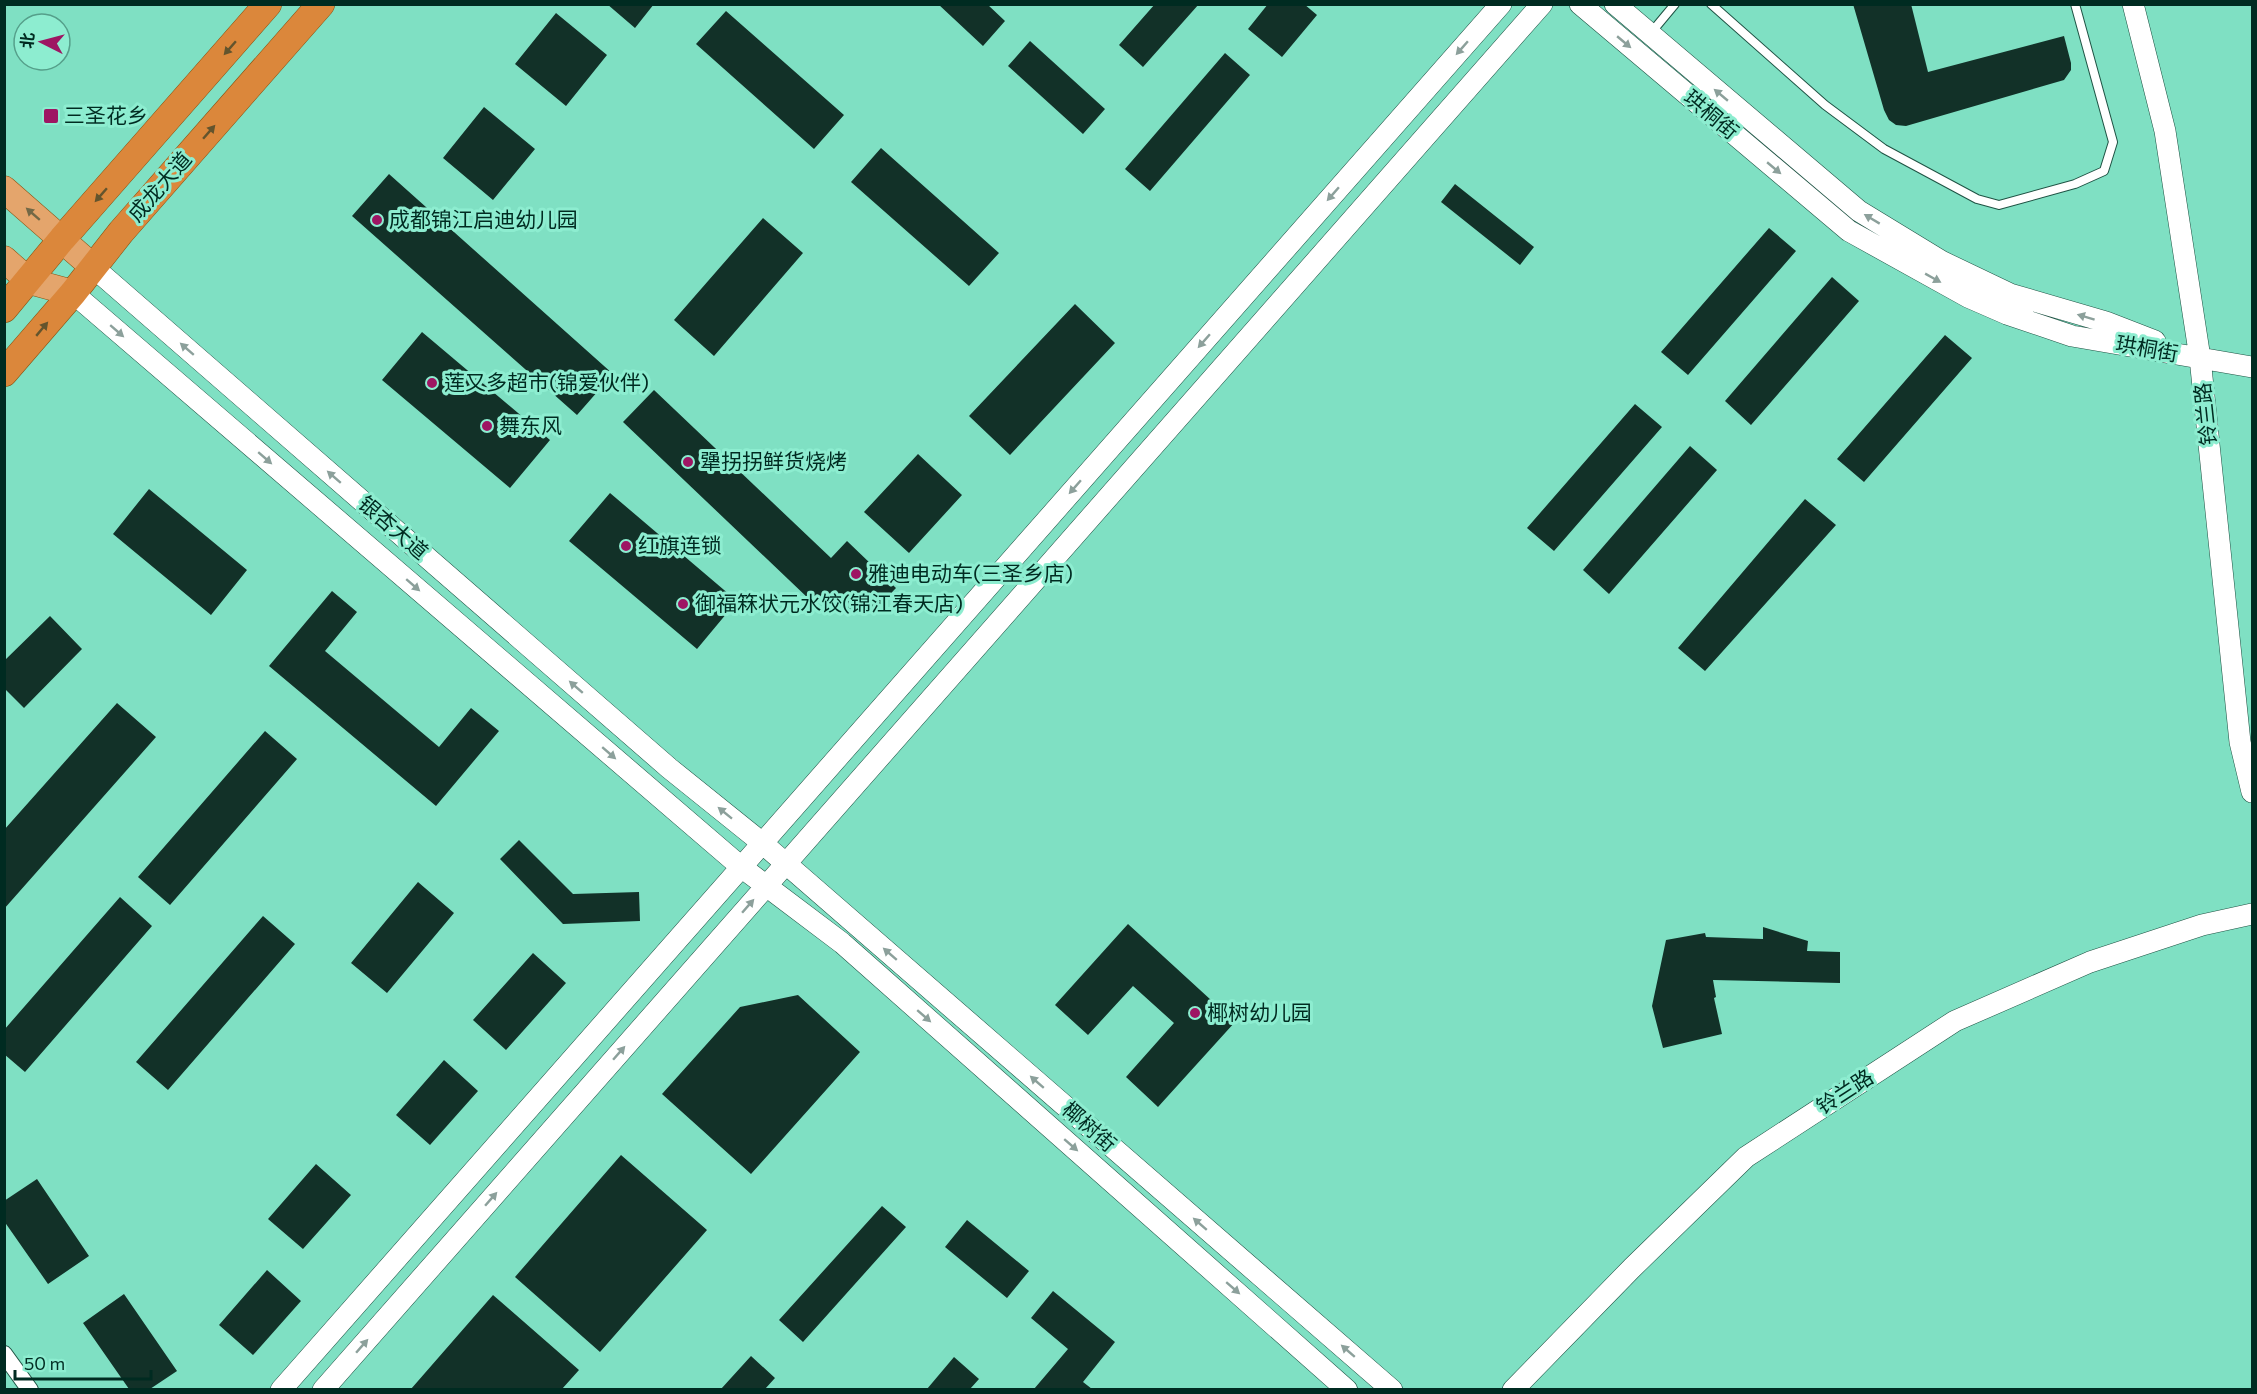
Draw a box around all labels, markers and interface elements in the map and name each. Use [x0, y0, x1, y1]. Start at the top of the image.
north arrow [12, 12, 72, 72]
text: 北 [16, 31, 37, 49]
one-way arrow [1616, 35, 1631, 48]
one-way arrow [1456, 40, 1469, 55]
one-way arrow [223, 41, 237, 56]
street label: 珙桐街 [1680, 84, 1744, 144]
one-way arrow [1714, 89, 1729, 102]
place label: 三圣花乡 [64, 102, 148, 127]
marker: 三圣花乡 [42, 107, 60, 125]
one-way arrow [202, 125, 215, 140]
street label: 成龙大道 [122, 146, 196, 226]
one-way arrow [1766, 161, 1782, 174]
one-way arrow [95, 187, 108, 202]
one-way arrow [1326, 187, 1340, 202]
place label: 成都锦江启迪幼儿园 [389, 206, 578, 231]
one-way arrow [26, 208, 41, 221]
marker: 成都锦江启迪幼儿园 [370, 213, 384, 227]
one-way arrow [1864, 213, 1880, 224]
one-way arrow [1925, 273, 1942, 283]
one-way arrow [2077, 312, 2095, 321]
one-way arrow [36, 321, 49, 337]
one-way arrow [109, 324, 124, 337]
street label: 珙桐街 [2114, 330, 2180, 365]
one-way arrow [1197, 333, 1211, 348]
one-way arrow [179, 342, 194, 355]
place label: 莲又多超市(锦爱伙伴) [444, 369, 649, 394]
marker: 莲又多超市(锦爱伙伴) [425, 376, 439, 390]
street label: 铃兰路 [2189, 382, 2220, 447]
place label: 舞东风 [499, 412, 562, 437]
marker: 舞东风 [480, 419, 494, 433]
place label: 犟拐拐鲜货烧烤 [700, 448, 847, 473]
one-way arrow [257, 451, 272, 464]
marker: 犟拐拐鲜货烧烤 [681, 455, 695, 469]
one-way arrow [326, 470, 342, 483]
one-way arrow [1069, 479, 1082, 494]
street label: 银杏大道 [354, 490, 434, 564]
place label: 红旗连锁 [638, 532, 722, 557]
marker: 红旗连锁 [619, 539, 633, 553]
place label: 雅迪电动车(三圣乡店) [868, 560, 1073, 585]
marker: 雅迪电动车(三圣乡店) [849, 567, 863, 581]
one-way arrow [405, 578, 420, 591]
place label: 御福箖状元水饺(锦江春天店) [695, 590, 963, 615]
marker: 御福箖状元水饺(锦江春天店) [676, 597, 690, 611]
one-way arrow [569, 681, 584, 694]
one-way arrow [601, 747, 617, 760]
one-way arrow [717, 808, 732, 820]
one-way arrow [741, 899, 754, 914]
one-way arrow [882, 948, 898, 961]
place label: 椰树幼儿园 [1207, 999, 1312, 1024]
marker: 椰树幼儿园 [1188, 1006, 1202, 1020]
one-way arrow [917, 1009, 932, 1023]
one-way arrow [612, 1045, 626, 1060]
street label: 铃兰路 [1811, 1063, 1877, 1118]
one-way arrow [1030, 1076, 1045, 1089]
street label: 椰树街 [1058, 1096, 1122, 1156]
one-way arrow [1063, 1138, 1078, 1152]
one-way arrow [484, 1192, 497, 1207]
one-way arrow [1193, 1217, 1208, 1230]
one-way arrow [1225, 1281, 1240, 1295]
one-way arrow [355, 1338, 369, 1353]
scale bar [15, 1343, 152, 1381]
one-way arrow [1341, 1345, 1356, 1358]
text: 50 m [24, 1352, 65, 1374]

